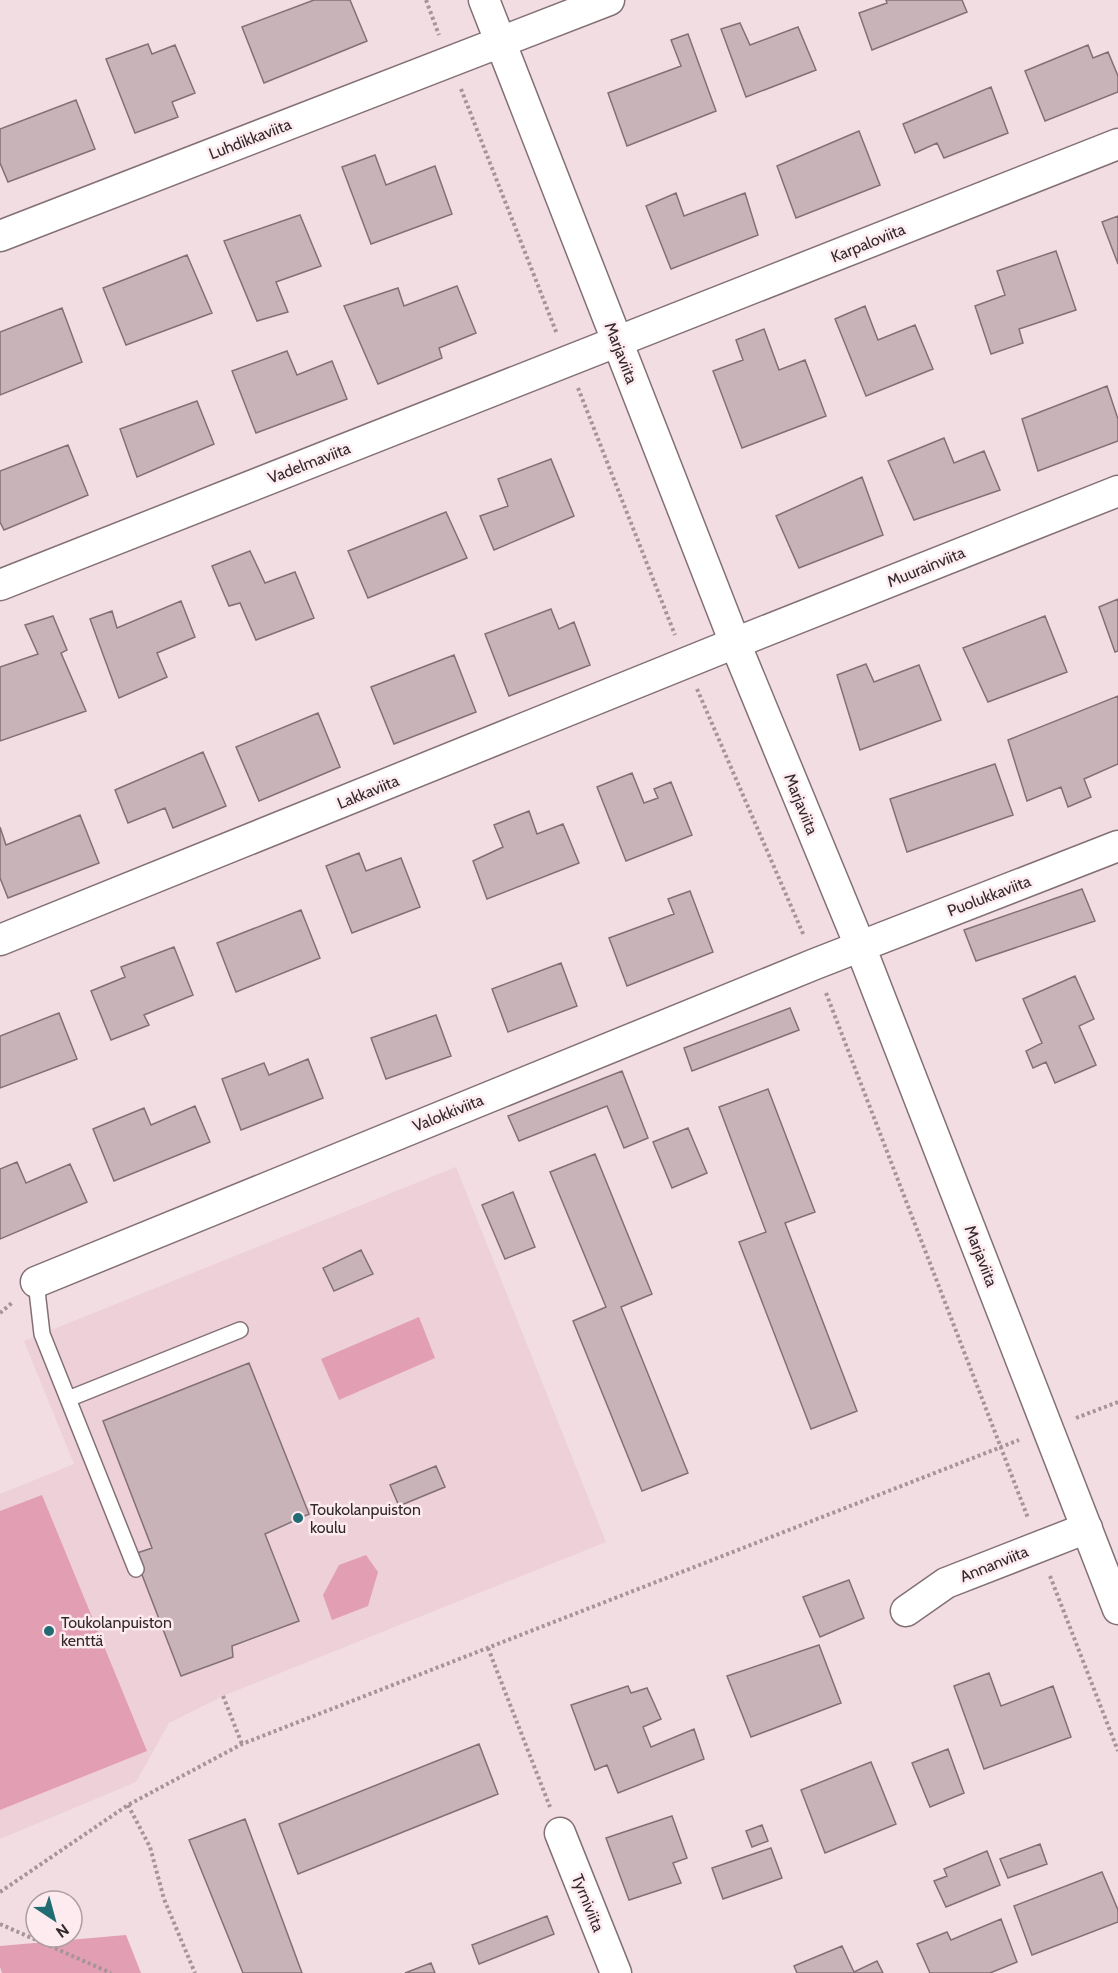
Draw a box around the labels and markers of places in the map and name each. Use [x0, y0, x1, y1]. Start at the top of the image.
place label: Toukolanpuiston koulu [310, 1500, 421, 1537]
marker: Toukolanpuiston koulu [291, 1511, 305, 1525]
place label: Toukolanpuiston kenttä [61, 1613, 172, 1650]
marker: Toukolanpuiston kenttä [42, 1624, 56, 1638]

